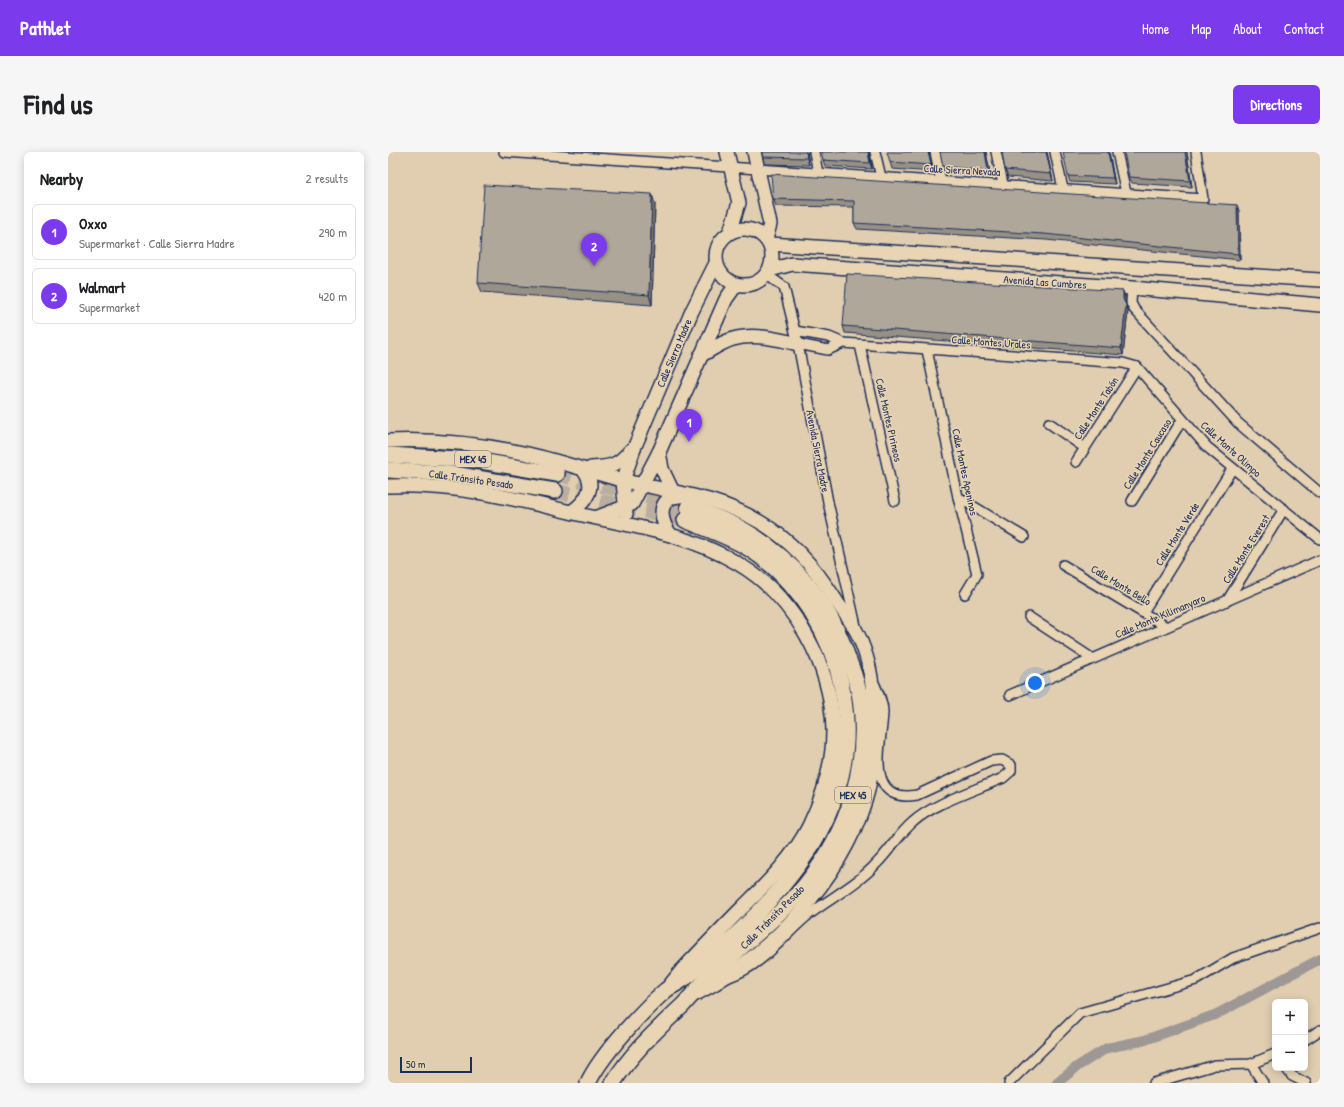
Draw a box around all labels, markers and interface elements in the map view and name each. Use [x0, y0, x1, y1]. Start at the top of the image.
text: Pathlet [20, 15, 70, 41]
text: Home [1142, 19, 1169, 38]
text: Map [1191, 19, 1211, 38]
text: About [1233, 19, 1262, 38]
text: Contact [1284, 19, 1324, 38]
text: Find us [24, 85, 93, 123]
button: Directions [1233, 85, 1320, 124]
street label: Calle Sierra Nevada [923, 161, 1001, 179]
text: Nearby [40, 167, 83, 190]
text: 2 results [306, 169, 348, 187]
text: Oxxo [79, 213, 107, 234]
text: 1 [52, 223, 56, 241]
text: 290 m [318, 223, 347, 241]
pin: 2 [581, 233, 607, 266]
text: Supermarket · Calle Sierra Madre [79, 234, 235, 252]
street label: Avenida Las Cumbres [1003, 272, 1087, 292]
text: Walmart [79, 277, 125, 298]
text: 2 [51, 287, 57, 305]
text: 420 m [318, 287, 347, 305]
text: Supermarket [79, 298, 140, 316]
street label: Calle Sierra Madre [653, 316, 695, 389]
street label: Calle Montes Urales [951, 332, 1031, 352]
street label: Calle Monte Tabón [1071, 374, 1121, 442]
street label: Calle Montes Pirineos [873, 377, 905, 463]
pin: 1 [676, 409, 702, 442]
street label: Avenida Sierra Madre [803, 409, 833, 494]
street label: Calle Monte Caucaso [1120, 416, 1175, 492]
street label: Calle Monte Olimpo [1198, 418, 1265, 480]
street label: Calle Montes Apeninos [949, 427, 981, 517]
road number: MEX 45 [455, 451, 491, 467]
street label: Calle Tránsito Pesado [428, 466, 515, 492]
street label: Calle Monte Verde [1152, 499, 1202, 568]
street label: Calle Monte Everest [1219, 512, 1273, 586]
street label: Calle Monte Bello [1088, 562, 1154, 609]
street label: Calle Monte Kilimanyaro [1113, 590, 1208, 641]
your location [1025, 673, 1045, 693]
road number: MEX 45 [835, 787, 871, 803]
street label: Calle Tránsito Pesado [737, 882, 807, 952]
map controls [1272, 999, 1308, 1071]
button: + [1272, 999, 1308, 1035]
button: − [1272, 1035, 1308, 1071]
scale bar [400, 1055, 472, 1074]
text: 50 m [406, 1057, 426, 1071]

